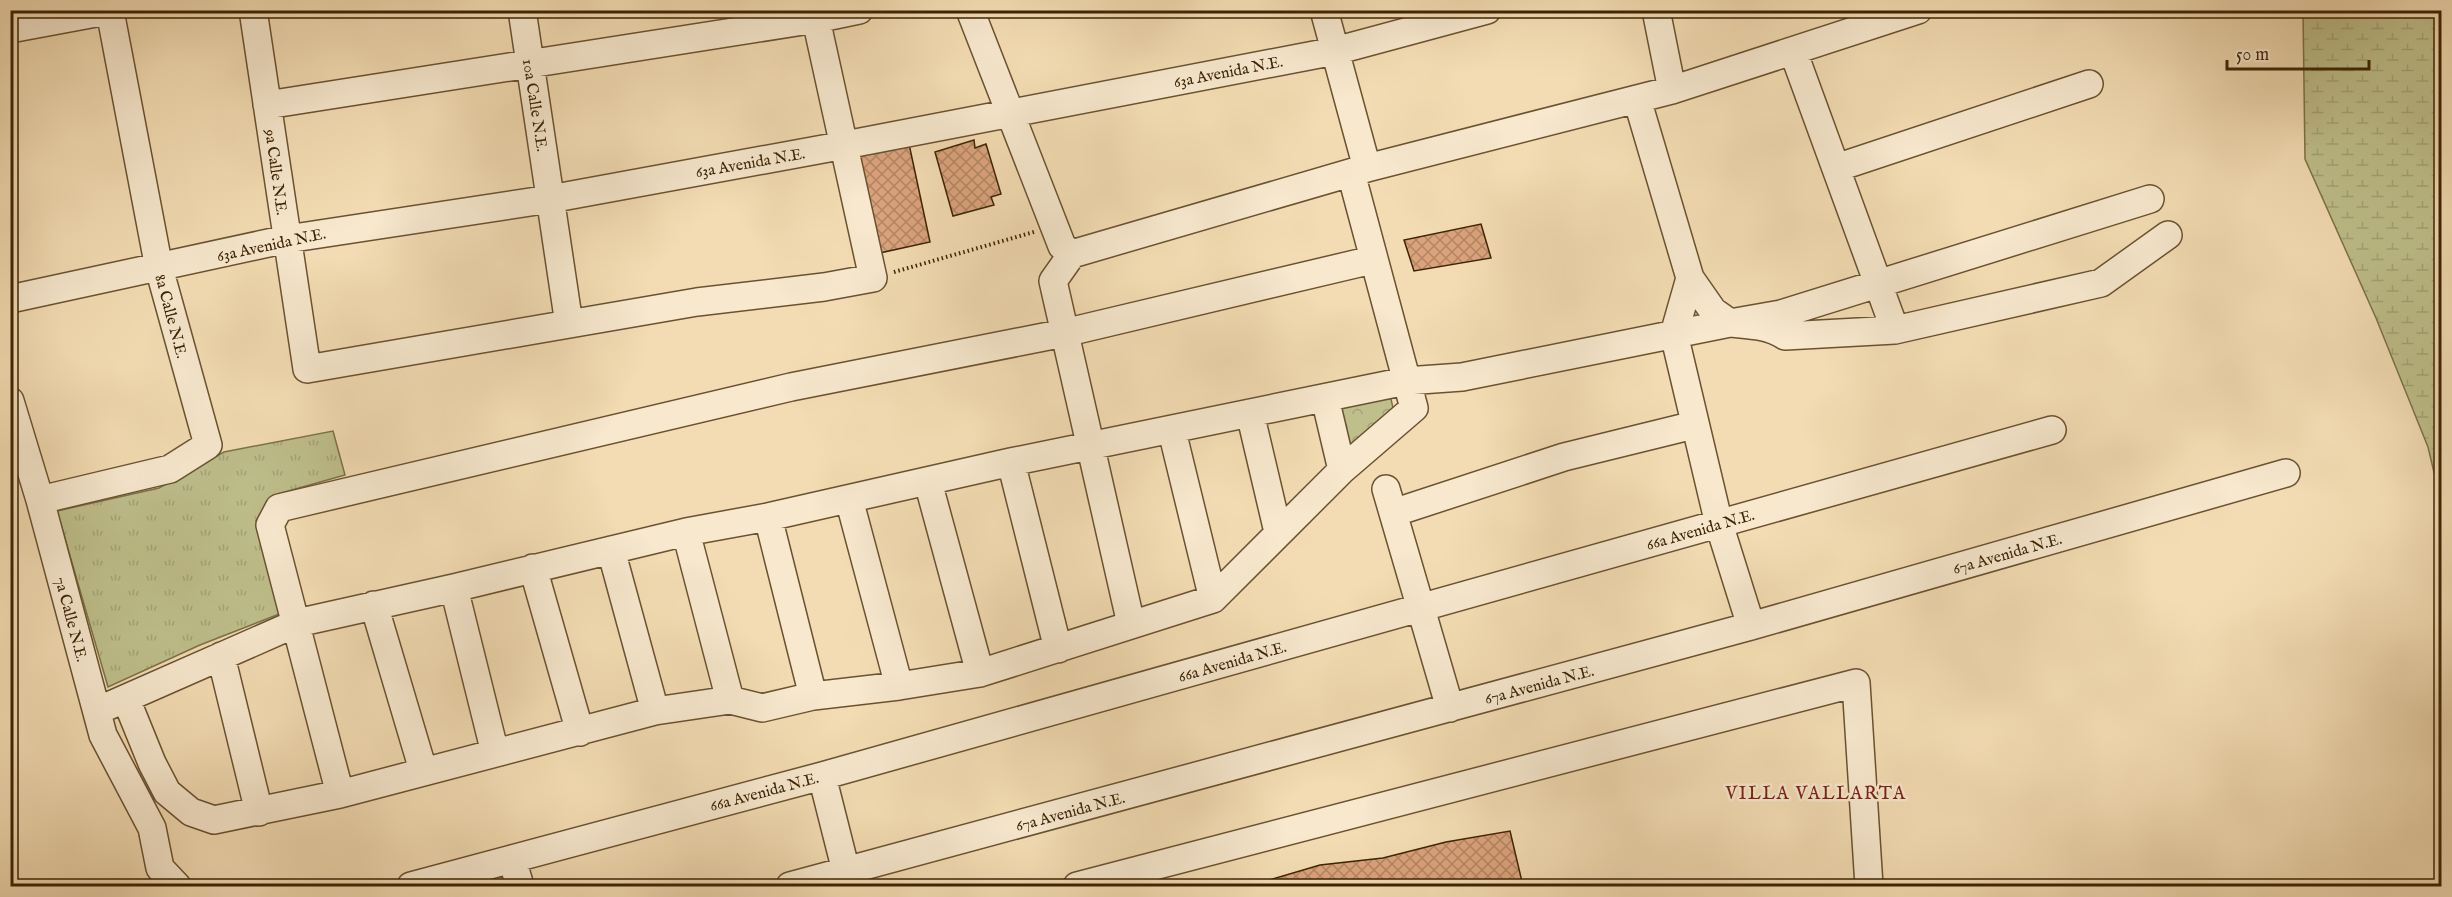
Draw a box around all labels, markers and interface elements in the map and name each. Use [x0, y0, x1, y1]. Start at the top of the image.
scale bar [2227, 33, 2370, 71]
text: 50 m [2236, 44, 2269, 67]
street label: 63a Avenida N.E. [1172, 53, 1285, 93]
street label: 10a Calle N.E. [517, 58, 551, 153]
street label: 9a Calle N.E. [259, 127, 291, 217]
street label: 63a Avenida N.E. [694, 144, 807, 183]
street label: 63a Avenida N.E. [215, 225, 328, 267]
street label: 8a Calle N.E. [149, 272, 191, 361]
street label: 66a Avenida N.E. [1644, 506, 1757, 556]
street label: 67a Avenida N.E. [1951, 530, 2064, 580]
street label: 7a Calle N.E. [49, 575, 91, 664]
street label: 66a Avenida N.E. [1176, 638, 1289, 688]
street label: 67a Avenida N.E. [1483, 662, 1596, 710]
street label: 66a Avenida N.E. [708, 769, 821, 817]
district label: VILLA VALLARTA [1724, 783, 1907, 806]
street label: 67a Avenida N.E. [1014, 789, 1127, 837]

